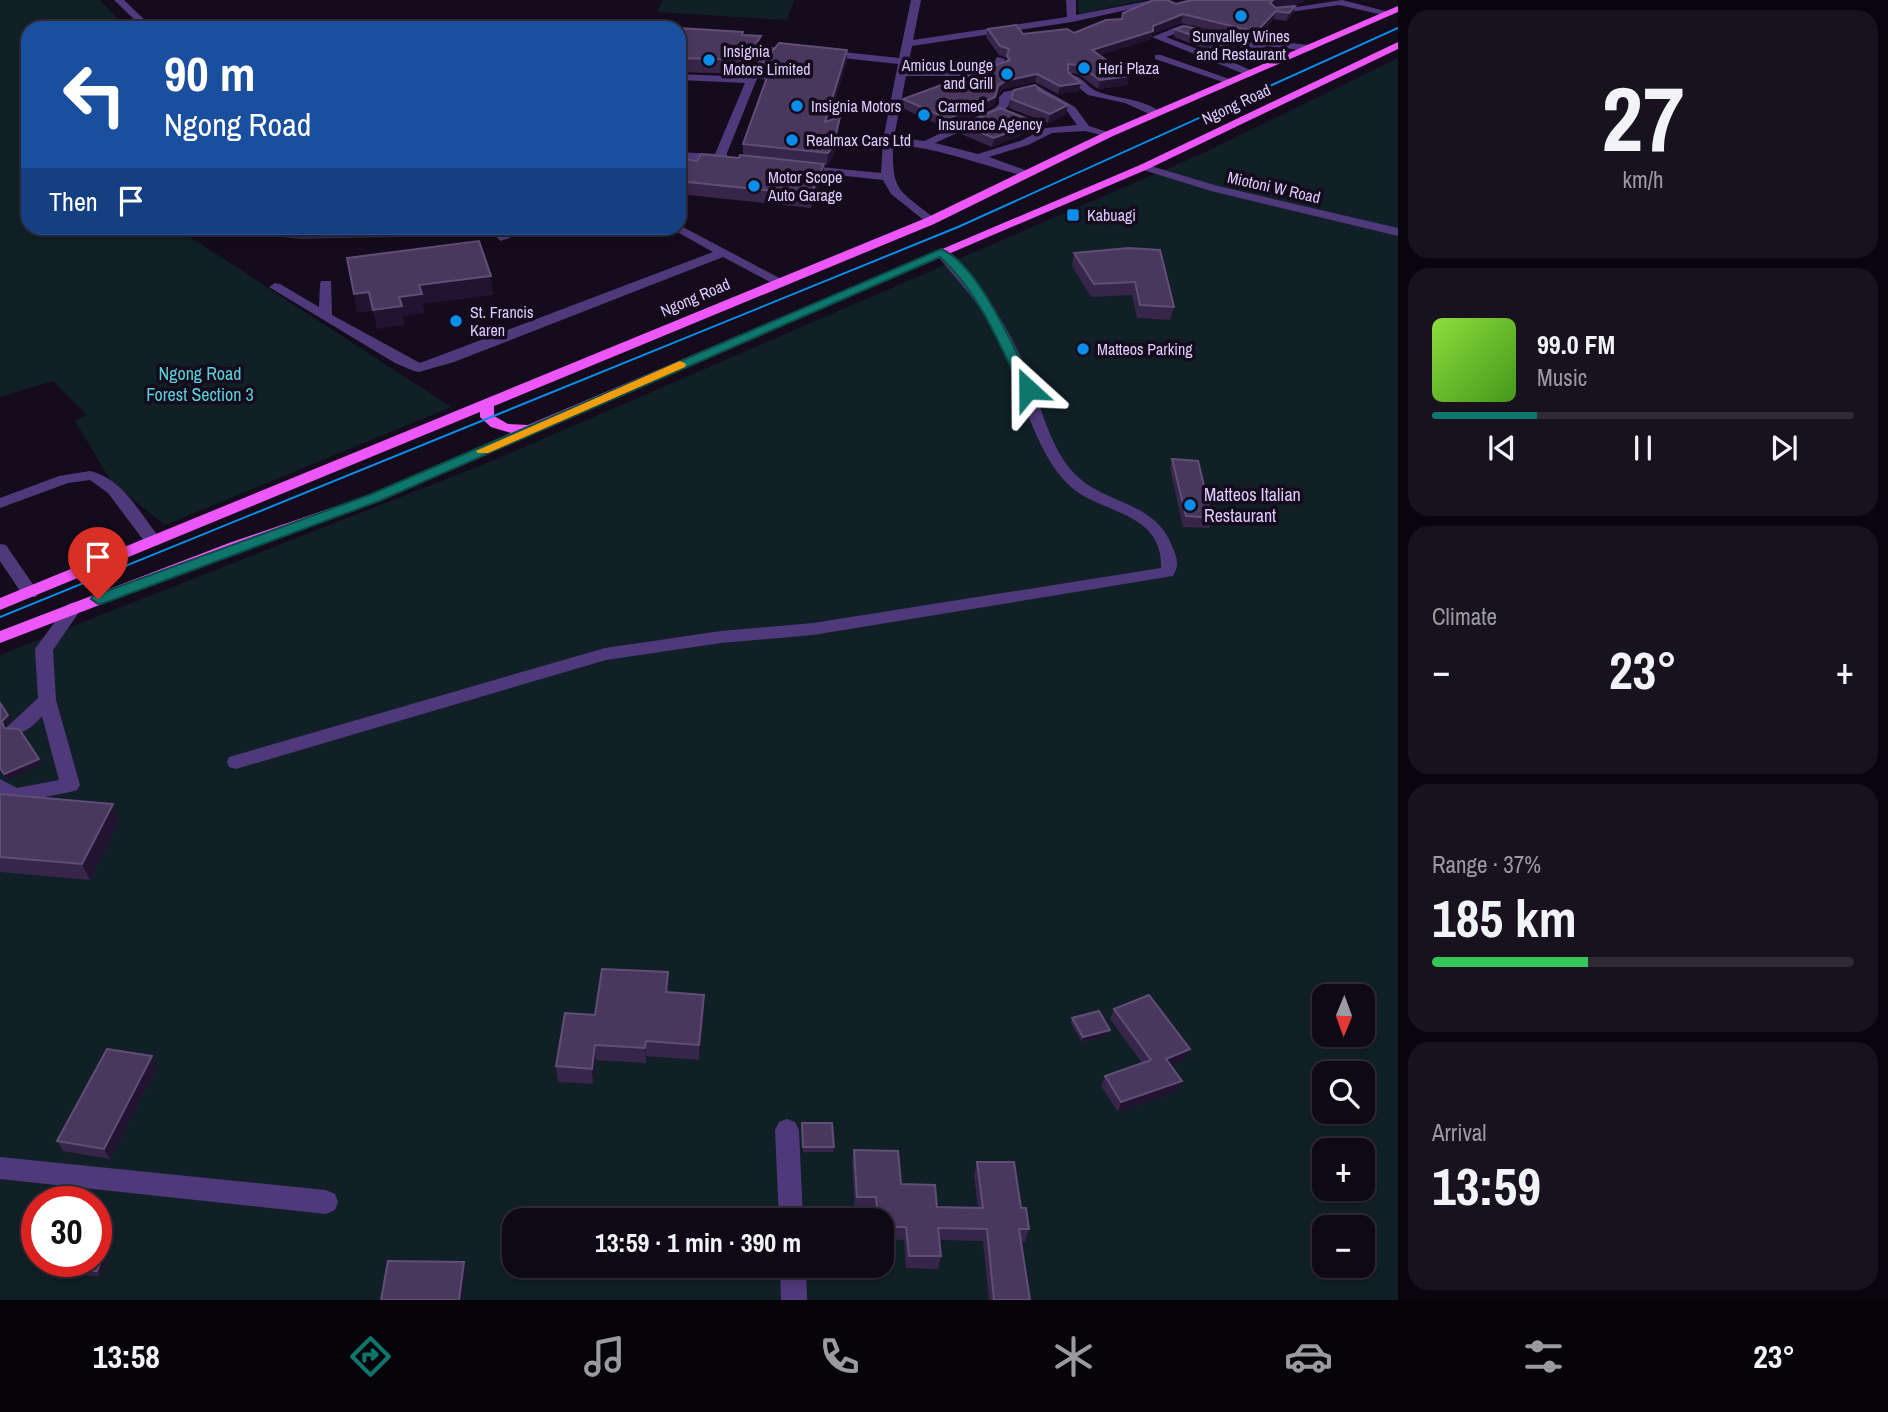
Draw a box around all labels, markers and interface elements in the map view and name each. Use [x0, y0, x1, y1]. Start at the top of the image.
marker: Sunvalley Wines and Restaurant [1233, 8, 1249, 24]
place label: Sunvalley Wines and Restaurant [1192, 25, 1290, 65]
text: 90 m [164, 40, 256, 106]
place label: Insignia Motors Limited [723, 40, 811, 80]
icon: left [49, 49, 140, 140]
marker: Insignia Motors Limited [701, 52, 717, 68]
place label: Amicus Lounge and Grill [901, 54, 993, 94]
place label: Heri Plaza [1098, 57, 1160, 79]
text: 27 [1602, 57, 1685, 179]
marker: Heri Plaza [1076, 60, 1092, 76]
marker: Amicus Lounge and Grill [999, 66, 1015, 82]
street label: Ngong Road [1198, 78, 1274, 130]
place label: Insignia Motors [811, 95, 901, 117]
place label: Carmed Insurance Agency [938, 95, 1043, 135]
marker: Insignia Motors [789, 98, 805, 114]
text: Ngong Road [164, 103, 311, 146]
marker: Carmed Insurance Agency [916, 107, 932, 123]
place label: Realmax Cars Ltd [806, 129, 911, 151]
marker: Realmax Cars Ltd [784, 132, 800, 148]
text: km/h [1623, 164, 1663, 195]
place label: Motor Scope Auto Garage [767, 166, 842, 206]
street label: Miotoni W Road [1225, 166, 1323, 208]
marker: Motor Scope Auto Garage [746, 178, 762, 194]
icon: arrive [112, 182, 150, 220]
text: Then [49, 184, 98, 219]
place label: Kabuagi [1087, 204, 1136, 226]
marker: Kabuagi [1065, 207, 1081, 223]
street label: Ngong Road [657, 272, 733, 322]
place label: St. Francis Karen [470, 301, 533, 341]
marker: St. Francis Karen [448, 313, 464, 329]
text: 99.0 FM [1537, 327, 1615, 362]
place label: Matteos Parking [1097, 338, 1193, 360]
marker: Matteos Parking [1075, 341, 1091, 357]
position arrow [991, 352, 1065, 426]
park label: Ngong Road Forest Section 3 [146, 361, 254, 407]
text: Music [1537, 362, 1587, 393]
icon: previous [1483, 429, 1521, 467]
icon: pause [1624, 429, 1662, 467]
icon: next [1765, 429, 1803, 467]
place label: Matteos Italian Restaurant [1204, 482, 1301, 528]
marker: Matteos Italian Restaurant [1182, 497, 1198, 513]
pin [68, 527, 128, 599]
icon: arrive [79, 538, 117, 576]
text: Climate [1432, 601, 1497, 632]
text: 23° [1609, 635, 1677, 705]
text: − [1432, 645, 1450, 696]
text: + [1836, 645, 1854, 696]
text: Range · 37% [1432, 849, 1541, 880]
text: 185 km [1432, 883, 1577, 953]
north arrow [1312, 984, 1376, 1046]
map controls [1312, 984, 1375, 1278]
button: search [1312, 1061, 1375, 1124]
text: Arrival [1432, 1117, 1487, 1148]
button: + [1312, 1138, 1375, 1201]
text: 13:59 [1432, 1151, 1541, 1221]
speed limit sign: 30 [21, 1186, 112, 1277]
button: − [1312, 1215, 1375, 1278]
text: 13:59 · 1 min · 390 m [595, 1225, 801, 1260]
icon: directions [346, 1332, 395, 1381]
icon: music [580, 1332, 629, 1381]
icon: phone [815, 1332, 864, 1381]
icon: climate [1049, 1332, 1098, 1381]
icon: car [1284, 1332, 1333, 1381]
icon: filters [1519, 1332, 1568, 1381]
text: 13:58 [93, 1335, 160, 1378]
text: 23° [1753, 1335, 1795, 1378]

